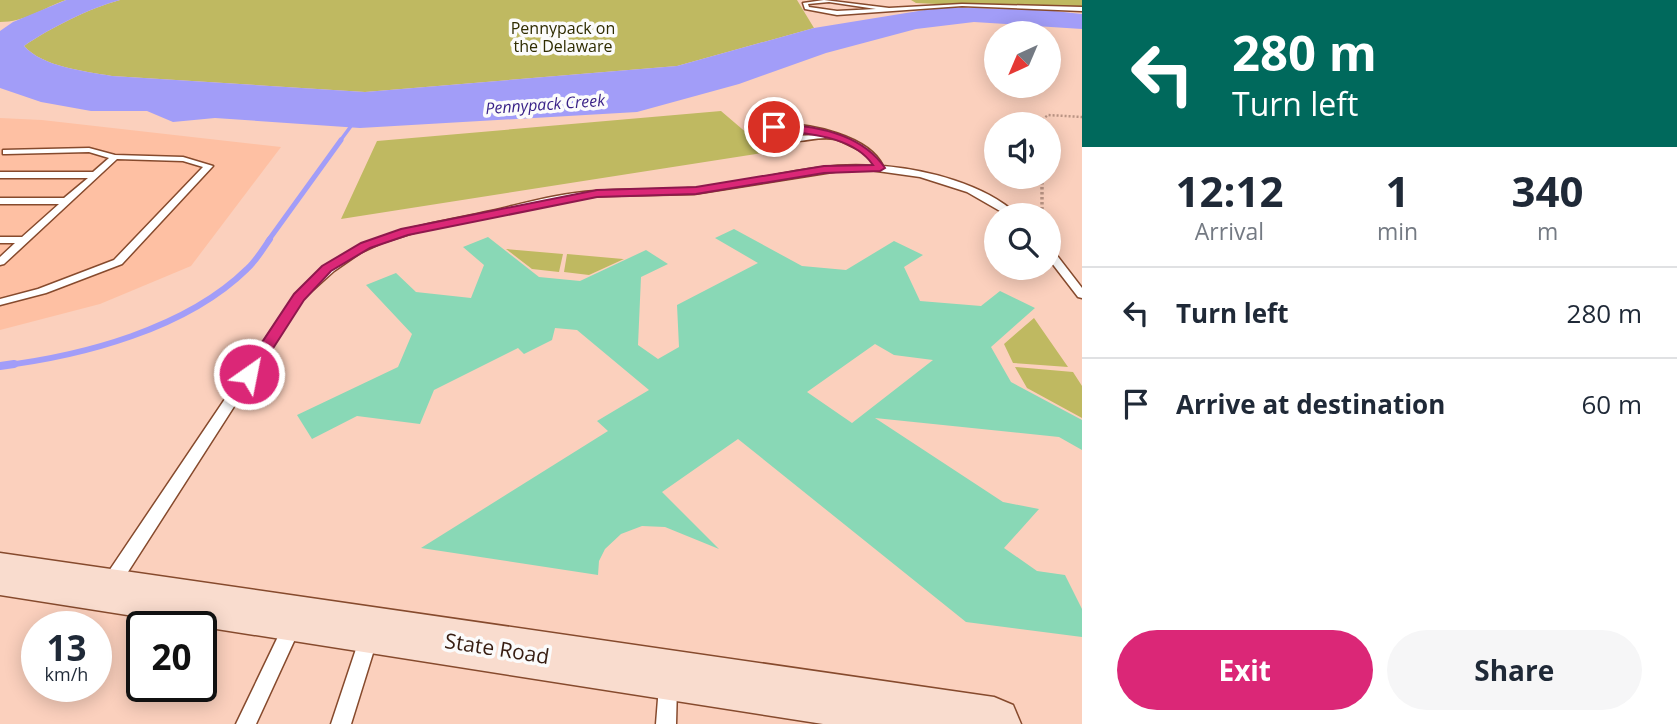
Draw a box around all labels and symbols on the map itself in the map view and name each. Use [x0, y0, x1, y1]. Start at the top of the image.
park label: Pennypack on the Delaware [511, 17, 615, 57]
north arrow [984, 21, 1060, 98]
water label: Pennypack Creek [484, 89, 607, 119]
pin [744, 97, 804, 157]
position arrow [212, 337, 286, 411]
speed limit sign: 20 [126, 611, 217, 702]
street label: State Road [443, 626, 551, 670]

